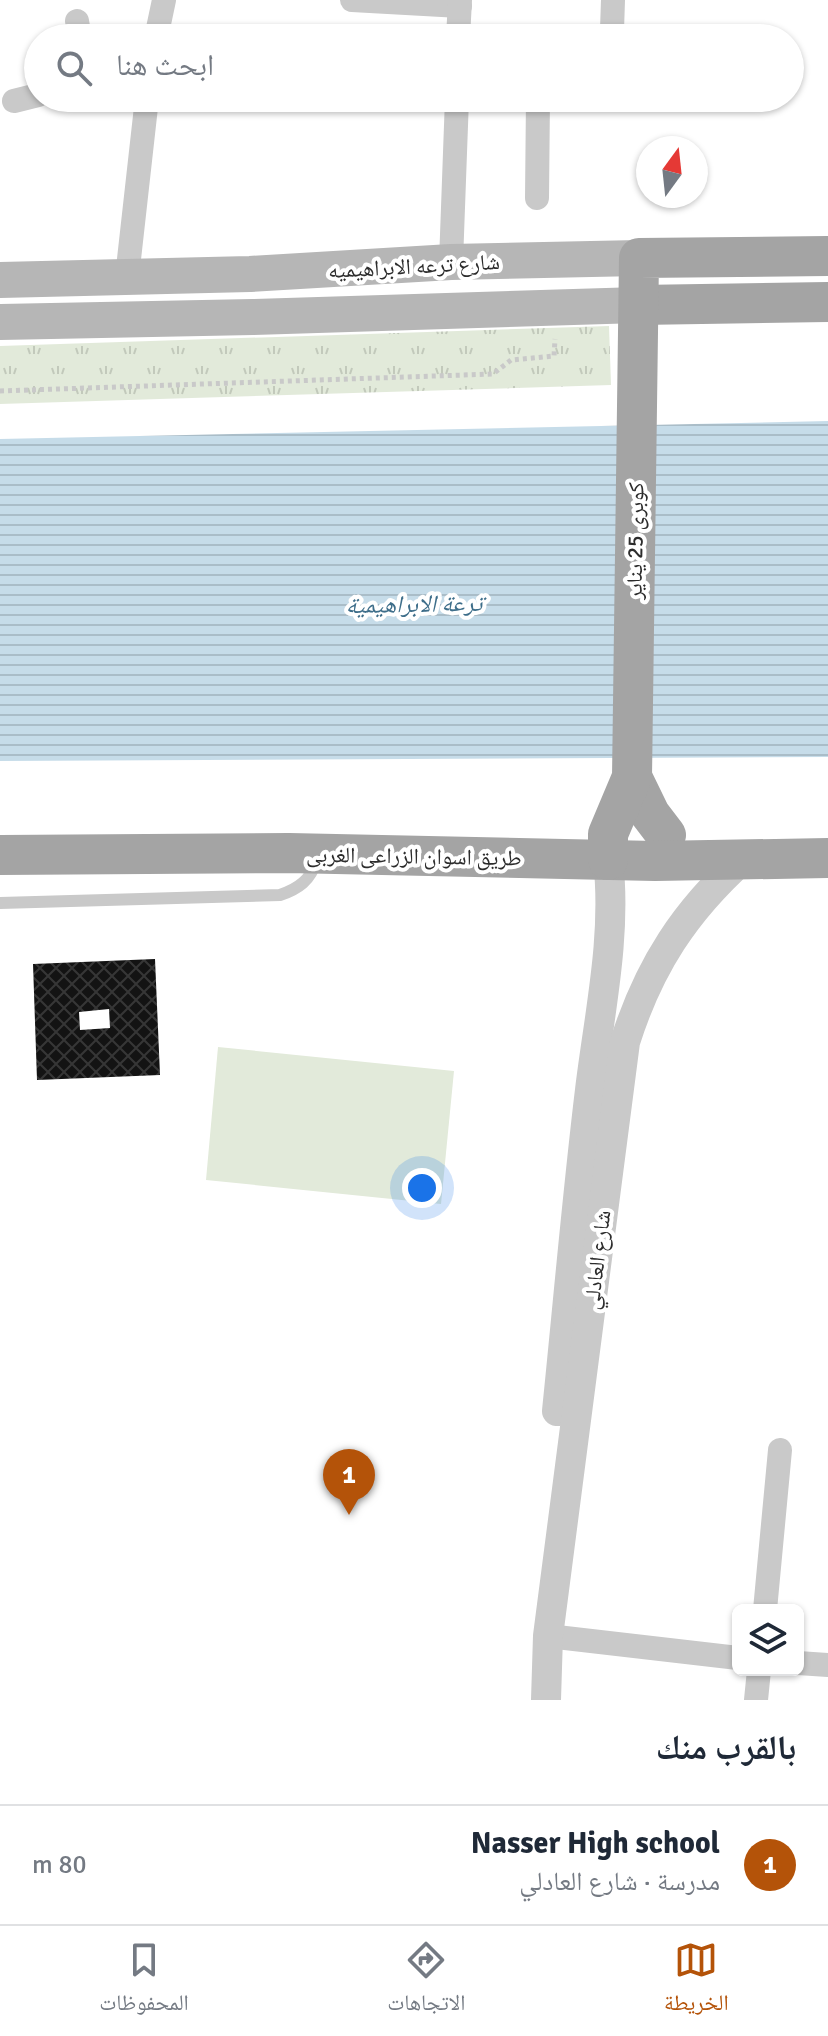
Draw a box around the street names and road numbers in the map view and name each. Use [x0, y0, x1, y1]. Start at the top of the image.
street label: شارع ترعه الابراهيميه [327, 248, 501, 284]
street label: كوبرى 25 يناير [620, 482, 650, 601]
street label: طريق اسوان الزراعى الغربى [306, 841, 522, 871]
street label: شارع العادلي [577, 1209, 620, 1312]

